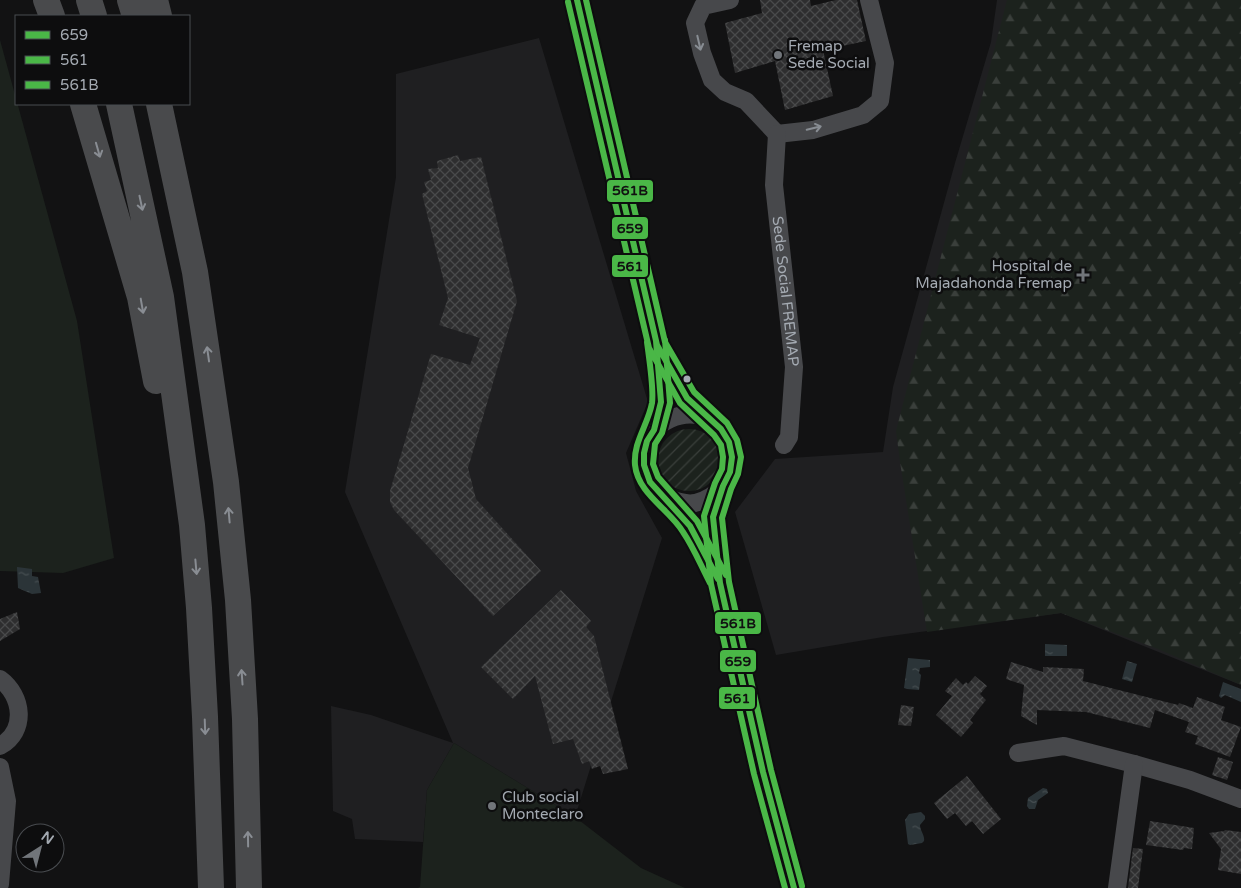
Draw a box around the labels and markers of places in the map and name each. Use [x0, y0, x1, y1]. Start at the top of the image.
place label: Fremap Sede Social [788, 37, 870, 72]
marker: Fremap Sede Social [772, 49, 784, 61]
place label: Hospital de Majadahonda Fremap [915, 257, 1072, 292]
marker: Hospital de Majadahonda Fremap [1076, 268, 1090, 282]
unlabelled marker [682, 374, 692, 384]
place label: Club social Monteclaro [502, 788, 583, 823]
marker: Club social Monteclaro [486, 800, 498, 812]

